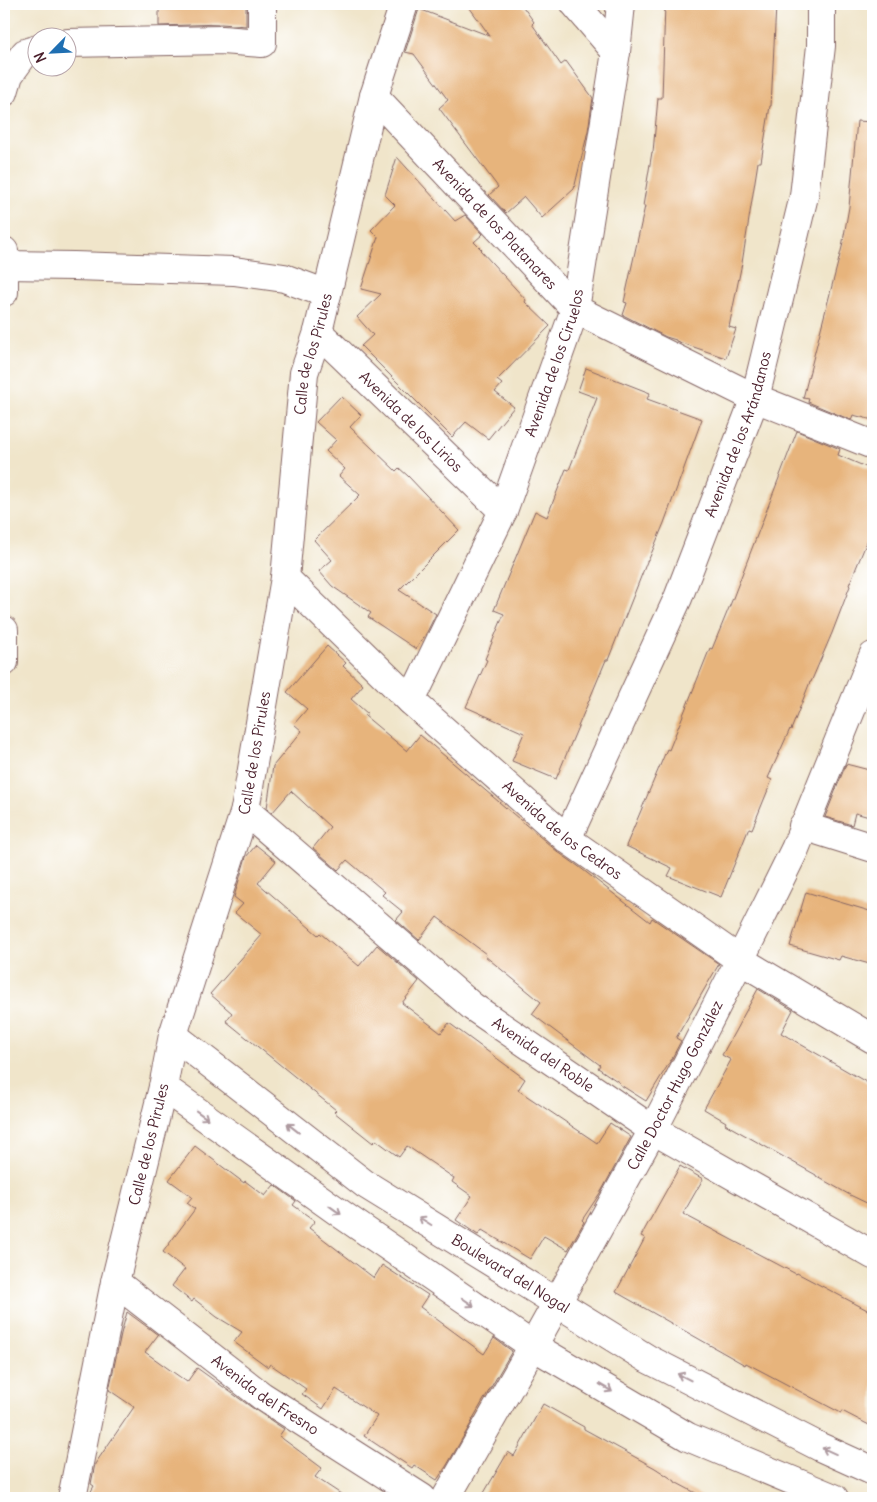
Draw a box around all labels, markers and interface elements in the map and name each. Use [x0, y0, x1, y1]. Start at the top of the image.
north arrow [28, 28, 78, 78]
text: N [30, 49, 50, 65]
street label: Avenida de los Platanares [429, 154, 562, 293]
street label: Avenida de los Ciruelos [520, 287, 587, 439]
street label: Calle de los Pirules [290, 291, 336, 416]
street label: Avenida de los Arándanos [700, 349, 775, 520]
street label: Avenida de los Lirios [355, 367, 467, 476]
street label: Calle de los Pirules [234, 690, 274, 816]
street label: Avenida de los Cedros [498, 776, 626, 884]
street label: Calle Doctor Hugo González [623, 997, 727, 1173]
street label: Avenida del Roble [489, 1013, 598, 1096]
street label: Calle de los Pirules [124, 1082, 173, 1207]
one-way arrow [195, 1110, 209, 1120]
one-way arrow [286, 1122, 299, 1133]
one-way arrow [327, 1204, 341, 1215]
one-way arrow [419, 1215, 433, 1225]
street label: Boulevard del Nogal [448, 1230, 573, 1317]
one-way arrow [461, 1297, 475, 1307]
street label: Avenida del Fresno [208, 1350, 323, 1439]
one-way arrow [677, 1372, 692, 1381]
one-way arrow [598, 1384, 612, 1394]
one-way arrow [822, 1446, 837, 1456]

